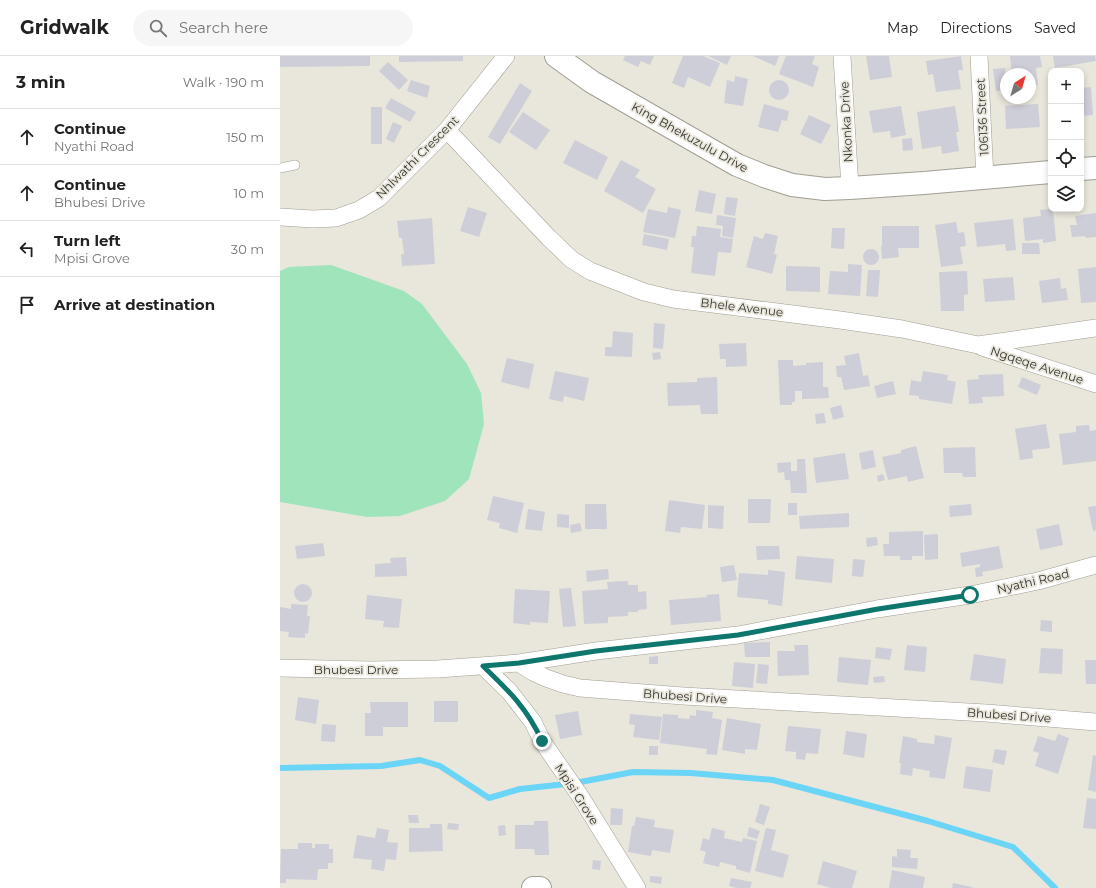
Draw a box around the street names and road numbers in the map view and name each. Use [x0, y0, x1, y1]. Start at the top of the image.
street label: 106136 Street [972, 78, 992, 156]
street label: Nkonka Drive [836, 81, 856, 163]
street label: King Bhekuzulu Drive [629, 99, 751, 175]
street label: Nhlwathi Crescent [372, 112, 462, 202]
street label: Bhele Avenue [700, 294, 784, 320]
street label: Ngqeqe Avenue [988, 343, 1086, 387]
street label: Nyathi Road [995, 565, 1071, 597]
street label: Bhubesi Drive [314, 662, 398, 677]
street label: Bhubesi Drive [642, 686, 728, 706]
street label: Bhubesi Drive [966, 705, 1052, 725]
street label: Mpisi Grove [552, 761, 602, 827]

